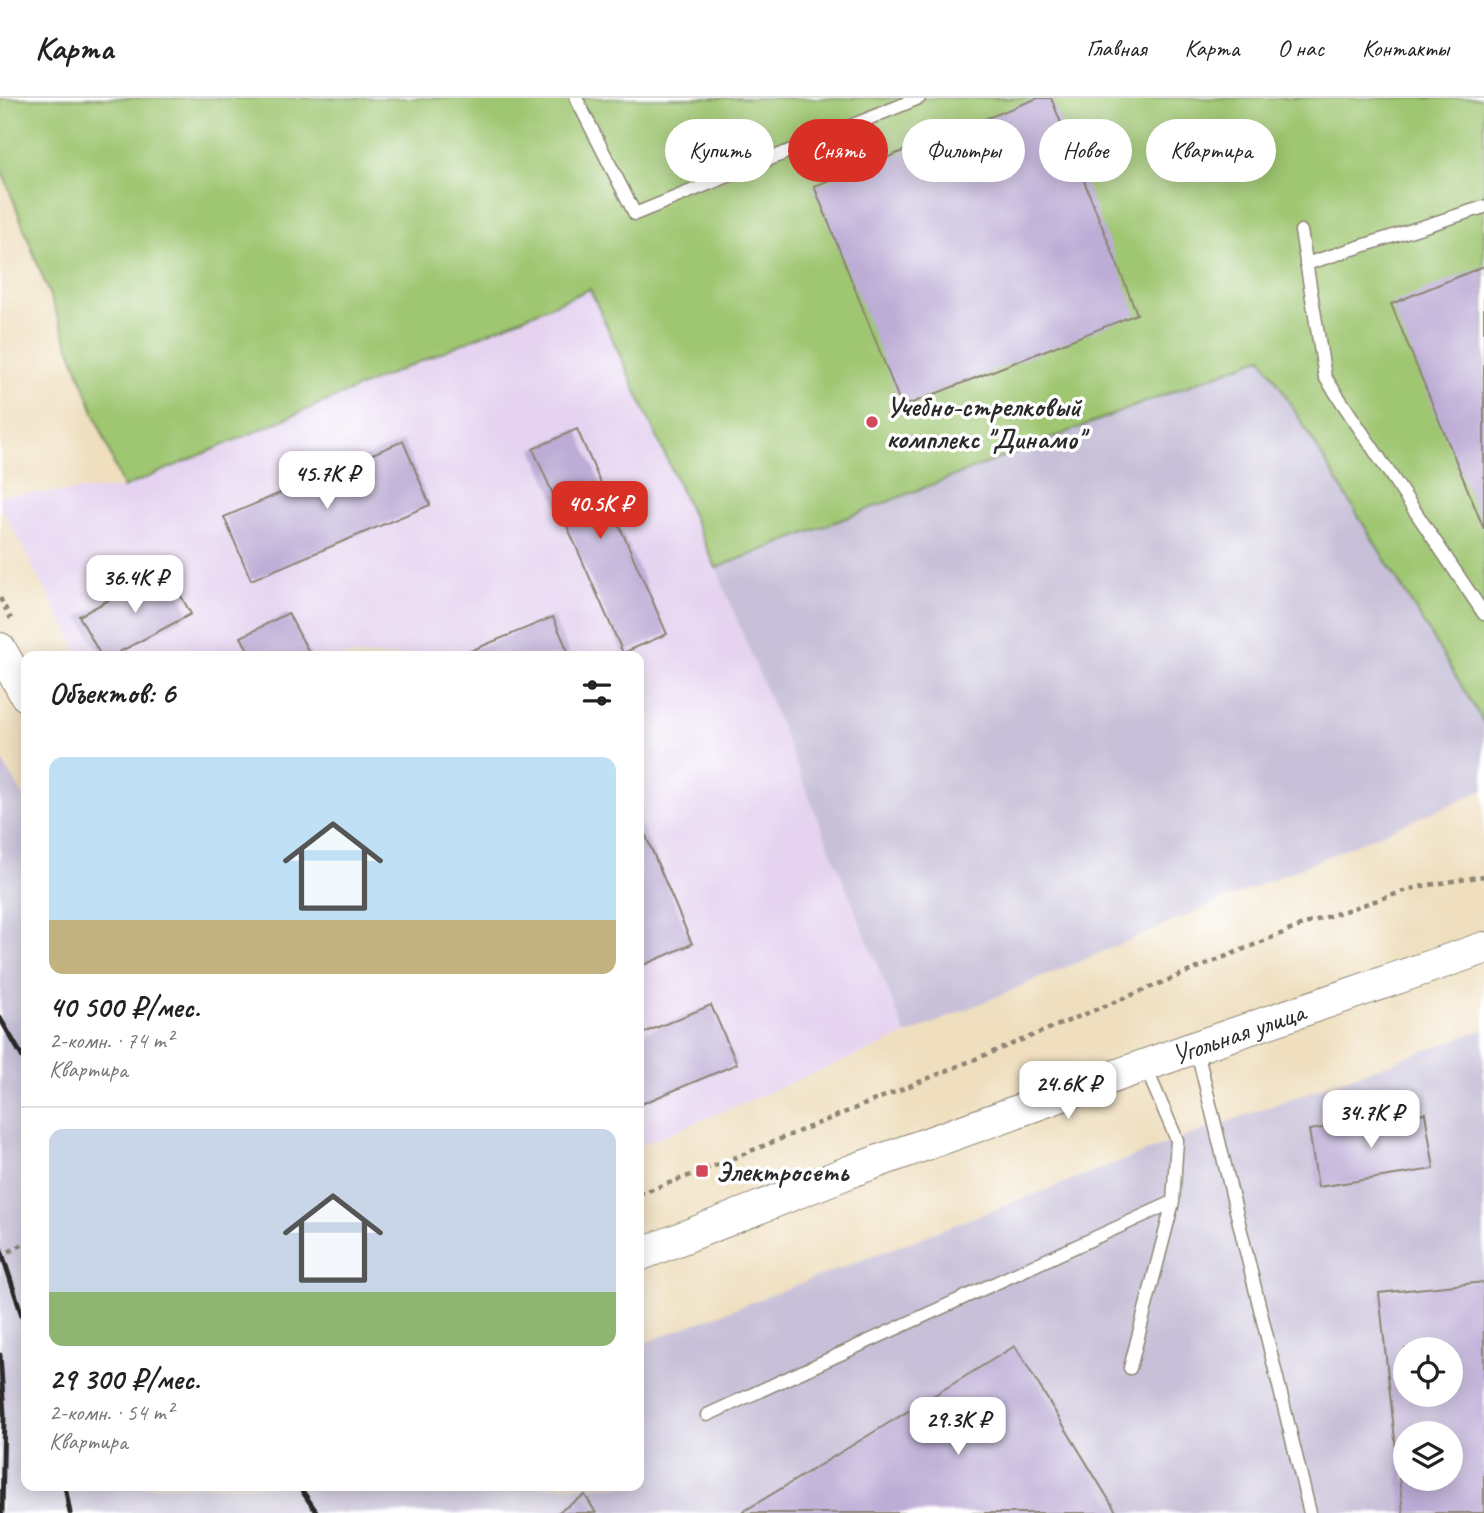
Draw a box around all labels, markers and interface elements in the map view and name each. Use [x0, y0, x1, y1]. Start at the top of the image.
text: Карта [35, 27, 114, 69]
text: Главная [1086, 33, 1147, 63]
text: Карта [1185, 33, 1239, 63]
text: О нас [1277, 33, 1324, 63]
text: Контакты [1362, 33, 1449, 63]
chip: Купить [665, 119, 774, 182]
chip: Снять [788, 119, 888, 182]
chip: Фильтры [902, 119, 1025, 182]
chip: Новое [1039, 119, 1132, 182]
chip: Квартира [1146, 119, 1276, 182]
place label: Учебно-стрелковый комплекс "Динамо" [886, 389, 1090, 456]
marker: Учебно-стрелковый комплекс "Динамо" [864, 414, 880, 430]
pin: 45.7K ₽ [262, 452, 392, 511]
text: 45.7K ₽ [295, 459, 359, 488]
pin: 40.5K ₽ [535, 482, 665, 541]
text: 40.5K ₽ [568, 489, 632, 518]
pin: 36.4K ₽ [70, 556, 200, 615]
text: 36.4K ₽ [102, 563, 168, 592]
text: Объектов: 6 [49, 674, 175, 712]
icon: filters [578, 674, 616, 712]
icon: home [270, 803, 396, 929]
text: 40 500 ₽/мес. [49, 988, 200, 1026]
street label: Угольная улица [1167, 993, 1311, 1072]
text: 2-комн. · 74 m² [49, 1026, 173, 1055]
text: Квартира [49, 1055, 127, 1084]
pin: 24.6K ₽ [1003, 1062, 1133, 1121]
text: 24.6K ₽ [1035, 1069, 1101, 1098]
pin: 34.7K ₽ [1306, 1090, 1436, 1150]
text: 34.7K ₽ [1339, 1098, 1403, 1127]
place label: Электросеть [716, 1154, 850, 1189]
marker: Электросеть [694, 1163, 710, 1179]
icon: home [270, 1175, 396, 1301]
map controls [1393, 1337, 1463, 1491]
button: locate [1393, 1337, 1463, 1407]
text: 29 300 ₽/мес. [49, 1360, 200, 1398]
text: 2-комн. · 54 m² [49, 1398, 173, 1427]
pin: 29.3K ₽ [893, 1398, 1023, 1457]
text: 29.3K ₽ [926, 1405, 990, 1434]
button: layers [1393, 1421, 1463, 1491]
text: Квартира [49, 1427, 127, 1456]

